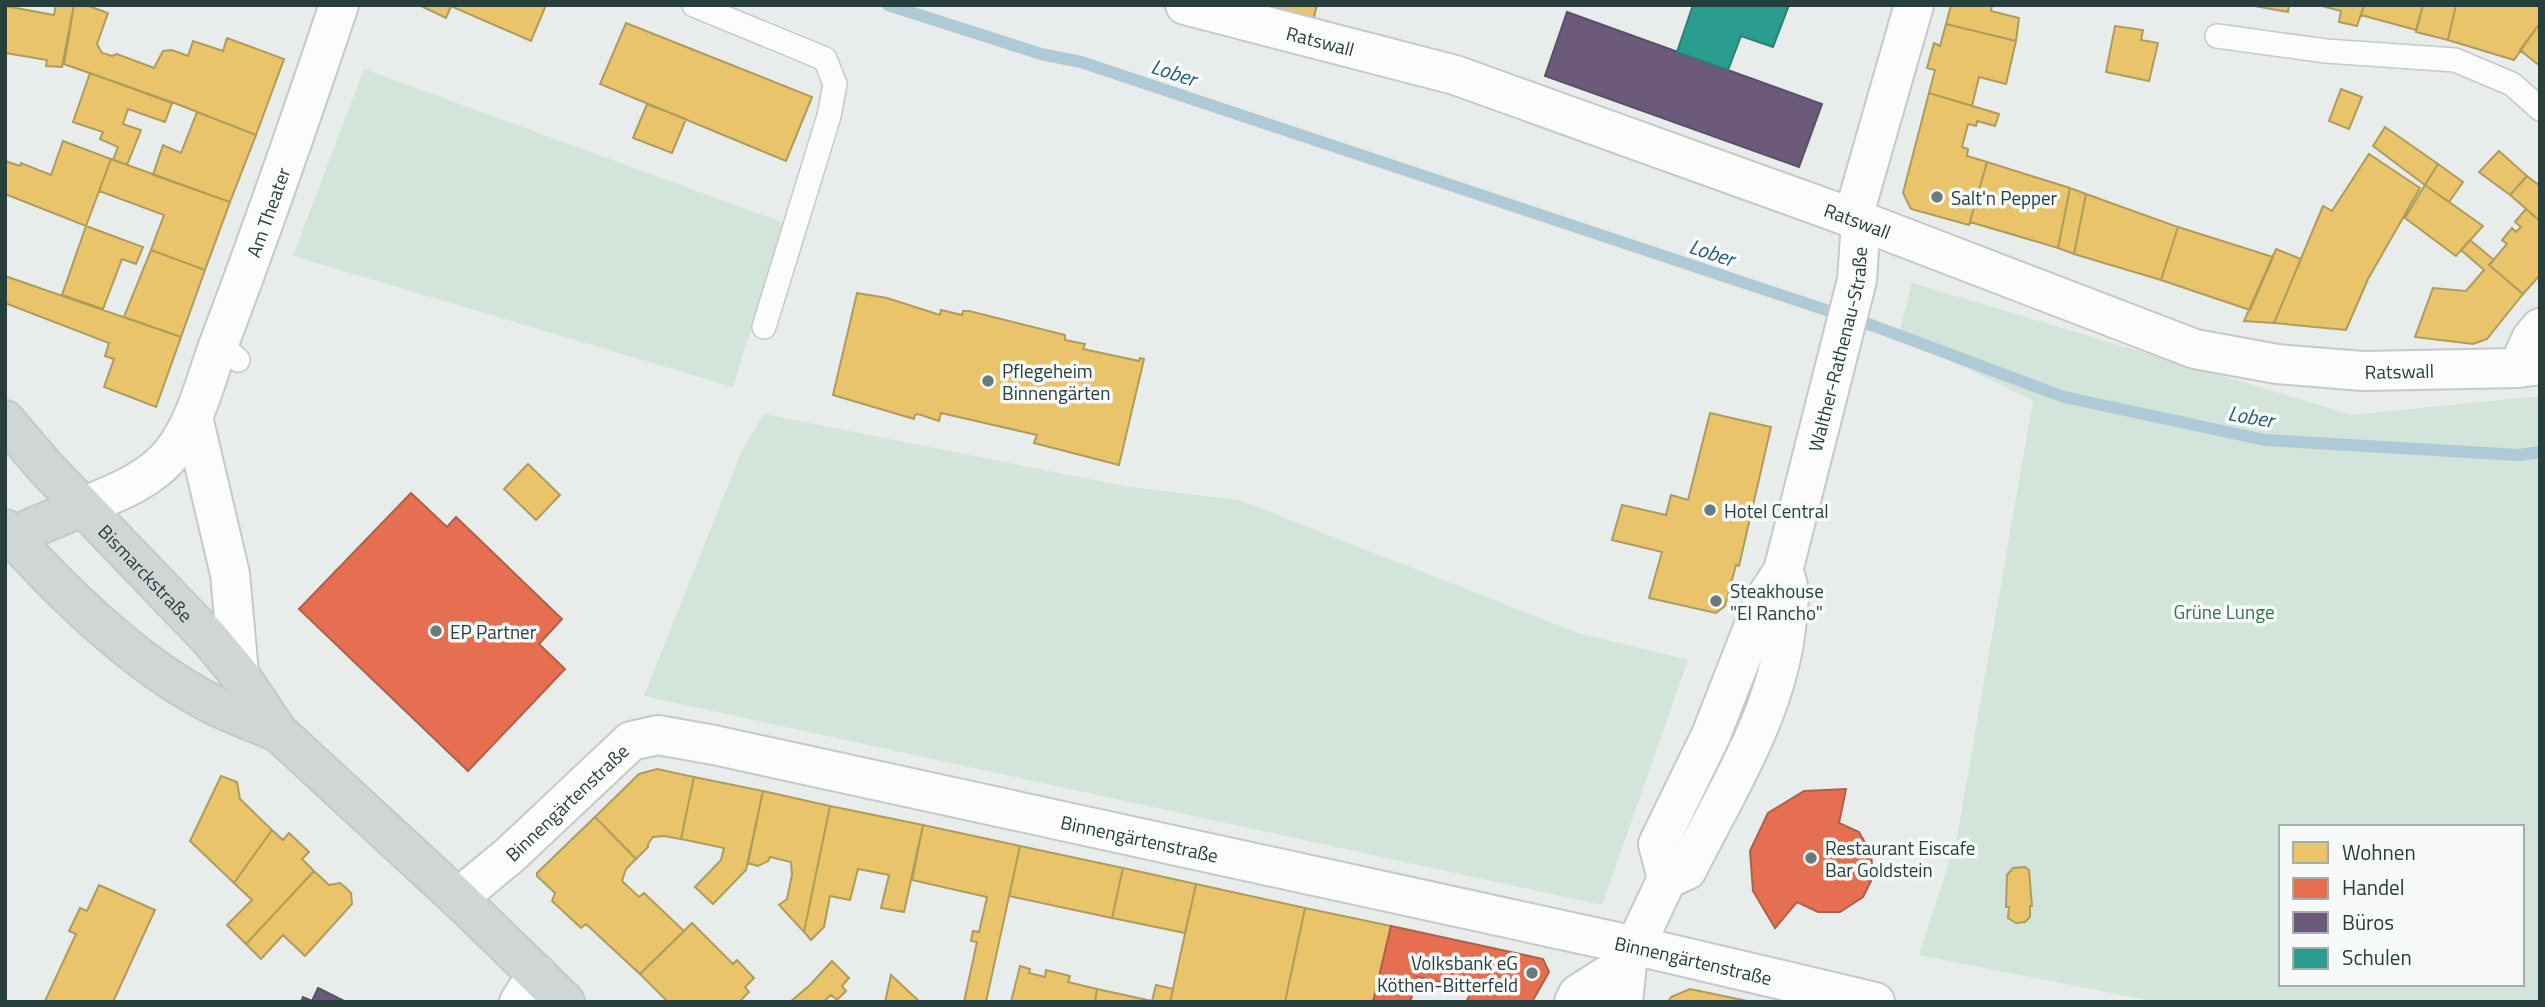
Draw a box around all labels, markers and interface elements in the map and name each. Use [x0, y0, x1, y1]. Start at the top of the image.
street label: Ratswall [1283, 17, 1358, 63]
water label: Lober [1147, 50, 1203, 95]
street label: Am Theater [238, 163, 297, 261]
place label: Salt'n Pepper [1951, 183, 2058, 212]
marker: Salt'n Pepper [1929, 189, 1945, 205]
street label: Ratswall [1820, 194, 1895, 246]
water label: Lober [1685, 230, 1741, 275]
street label: Walther-Rathenau-Straße [1799, 246, 1874, 455]
street label: Ratswall [2364, 355, 2434, 385]
place label: Pflegeheim Binnengärten [1002, 356, 1110, 407]
marker: Pflegeheim Binnengärten [980, 373, 996, 389]
water label: Lober [2226, 396, 2279, 436]
place label: Hotel Central [1724, 496, 1829, 525]
marker: Hotel Central [1702, 502, 1718, 518]
street label: Bismarckstraße [92, 517, 200, 628]
place label: Steakhouse "El Rancho" [1730, 576, 1824, 627]
marker: Steakhouse "El Rancho" [1708, 593, 1724, 609]
park label: Grüne Lunge [2173, 597, 2275, 626]
place label: EP Partner [450, 617, 537, 646]
marker: EP Partner [428, 623, 444, 639]
street label: Binnengärtenstraße [498, 736, 635, 867]
street label: Binnengärtenstraße [1058, 807, 1221, 869]
legend [2279, 825, 2524, 986]
place label: Restaurant Eiscafe Bar Goldstein [1825, 833, 1975, 884]
text: Wohnen [2342, 836, 2416, 868]
marker: Restaurant Eiscafe Bar Goldstein [1803, 850, 1819, 866]
text: Handel [2342, 871, 2405, 903]
text: Büros [2342, 906, 2394, 938]
street label: Binnengärtenstraße [1612, 927, 1775, 992]
text: Schulen [2342, 941, 2412, 973]
place label: Volksbank eG Köthen-Bitterfeld [1377, 948, 1518, 999]
marker: Volksbank eG Köthen-Bitterfeld [1524, 965, 1540, 981]

